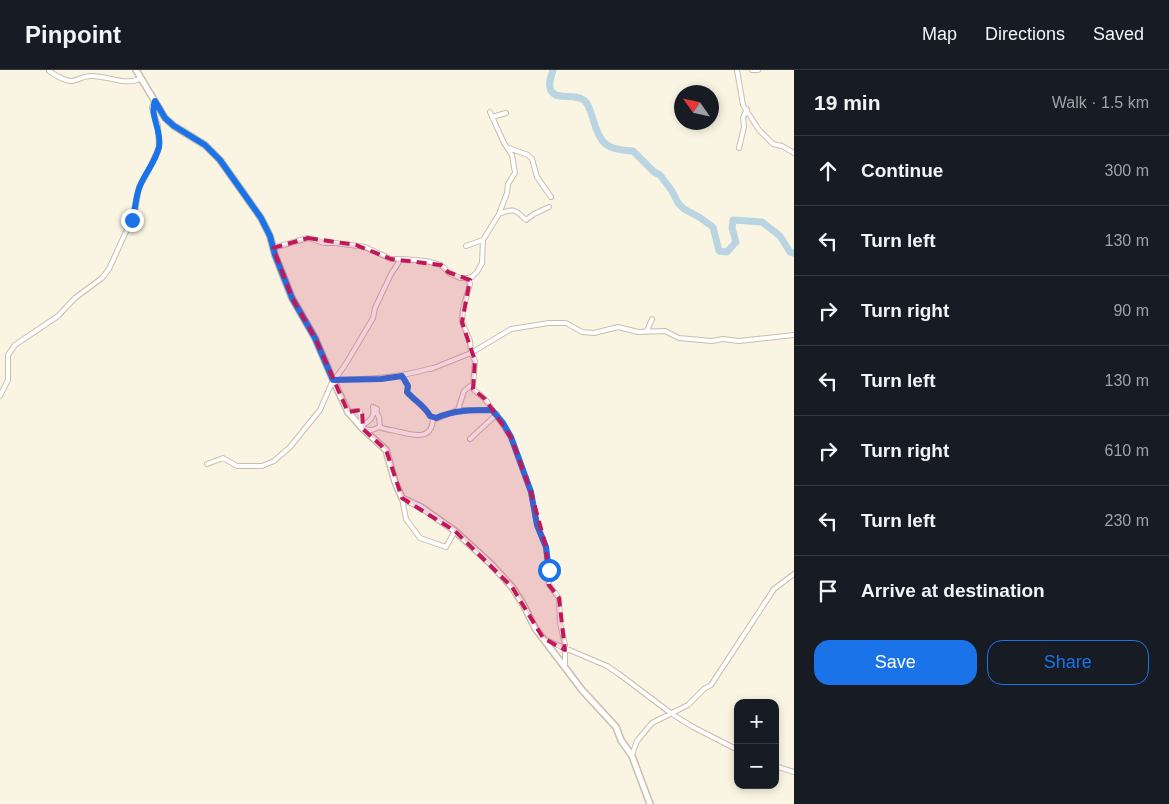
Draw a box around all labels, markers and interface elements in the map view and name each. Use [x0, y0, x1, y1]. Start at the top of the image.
text: Pinpoint [25, 21, 121, 48]
text: Map [922, 24, 957, 44]
text: Directions [985, 24, 1065, 44]
text: Saved [1093, 24, 1144, 44]
north arrow [674, 85, 719, 130]
text: 19 min [814, 91, 881, 114]
text: Walk · 1.5 km [1052, 94, 1149, 111]
icon: ahead [814, 157, 842, 185]
text: Continue [861, 160, 943, 181]
text: 300 m [1105, 162, 1149, 179]
route end [121, 209, 144, 232]
icon: left [814, 227, 842, 255]
text: Turn left [861, 230, 936, 251]
text: 130 m [1105, 232, 1149, 249]
icon: right [814, 297, 842, 325]
text: Turn right [861, 300, 949, 321]
text: 90 m [1113, 302, 1149, 319]
icon: left [814, 367, 842, 395]
text: Turn left [861, 370, 936, 391]
text: 130 m [1105, 372, 1149, 389]
icon: right [814, 437, 842, 465]
text: Turn right [861, 440, 949, 461]
text: 610 m [1105, 442, 1149, 459]
icon: left [814, 507, 842, 535]
text: Turn left [861, 510, 936, 531]
text: 230 m [1105, 512, 1149, 529]
route start [538, 559, 561, 582]
icon: arrive [814, 577, 842, 605]
text: Arrive at destination [861, 580, 1045, 601]
button: Save [814, 640, 977, 685]
button: Share [987, 640, 1149, 685]
map controls [734, 699, 779, 789]
button: + [734, 699, 779, 744]
button: − [734, 744, 779, 789]

